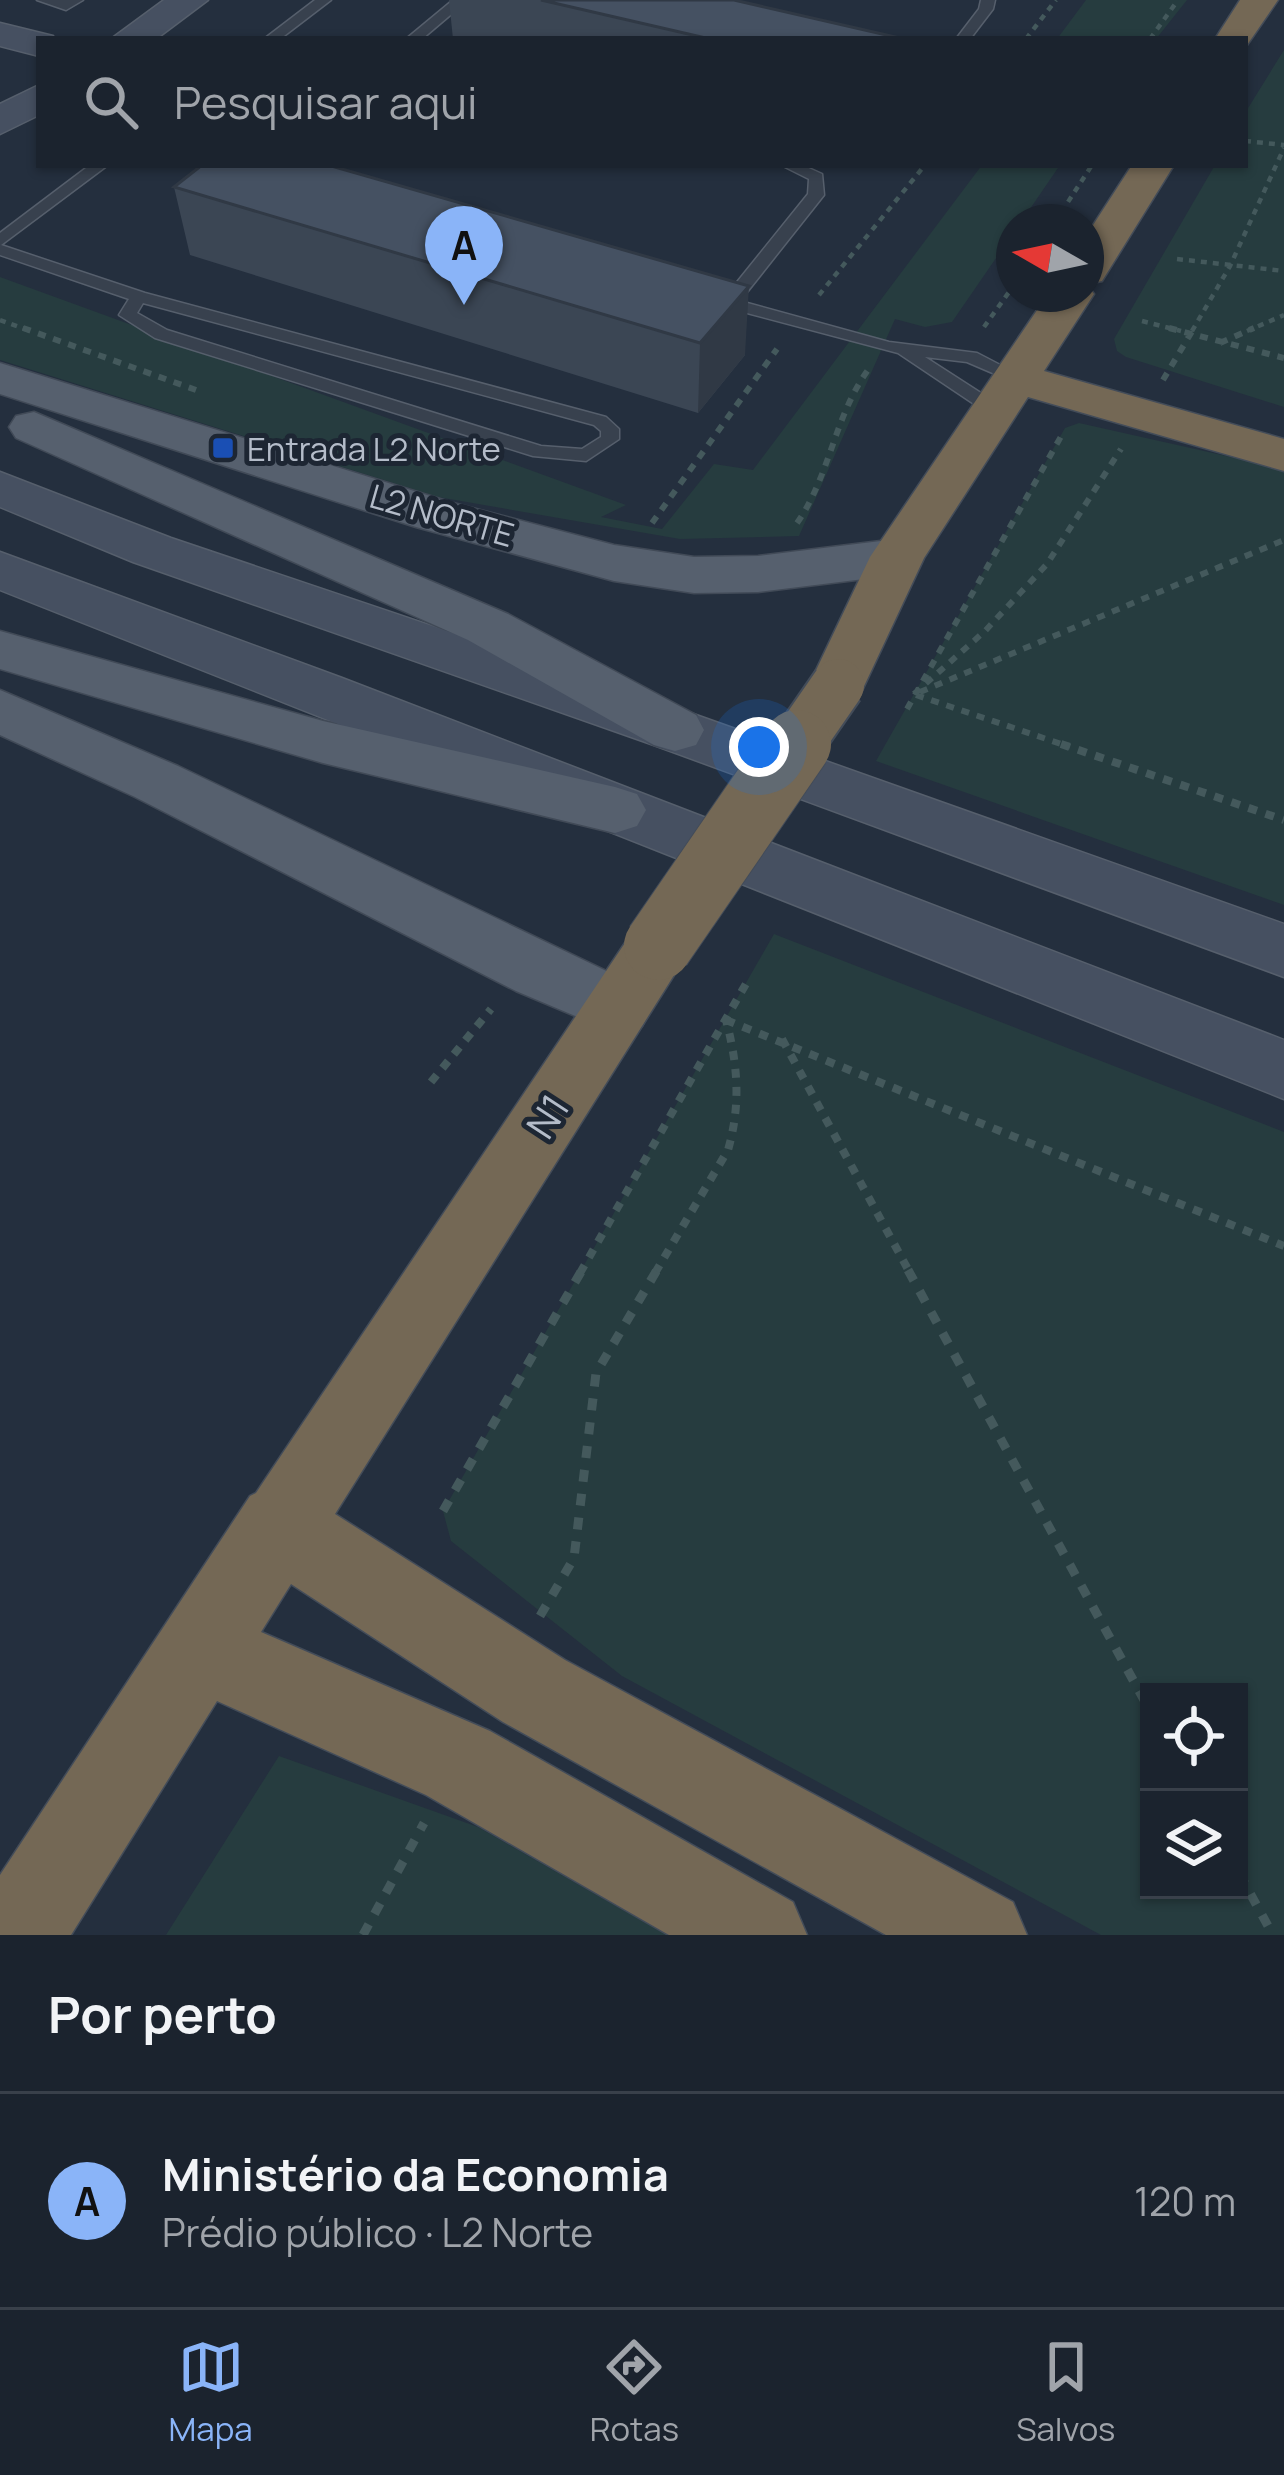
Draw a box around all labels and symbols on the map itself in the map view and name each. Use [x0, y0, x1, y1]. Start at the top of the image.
north arrow [996, 204, 1104, 312]
pin: A [425, 206, 503, 305]
place label: Entrada L2 Norte [247, 426, 501, 471]
marker: Entrada L2 Norte [210, 435, 236, 461]
street label: L2 NORTE [365, 473, 519, 557]
your location [729, 717, 789, 777]
street label: N1 [513, 1084, 581, 1148]

